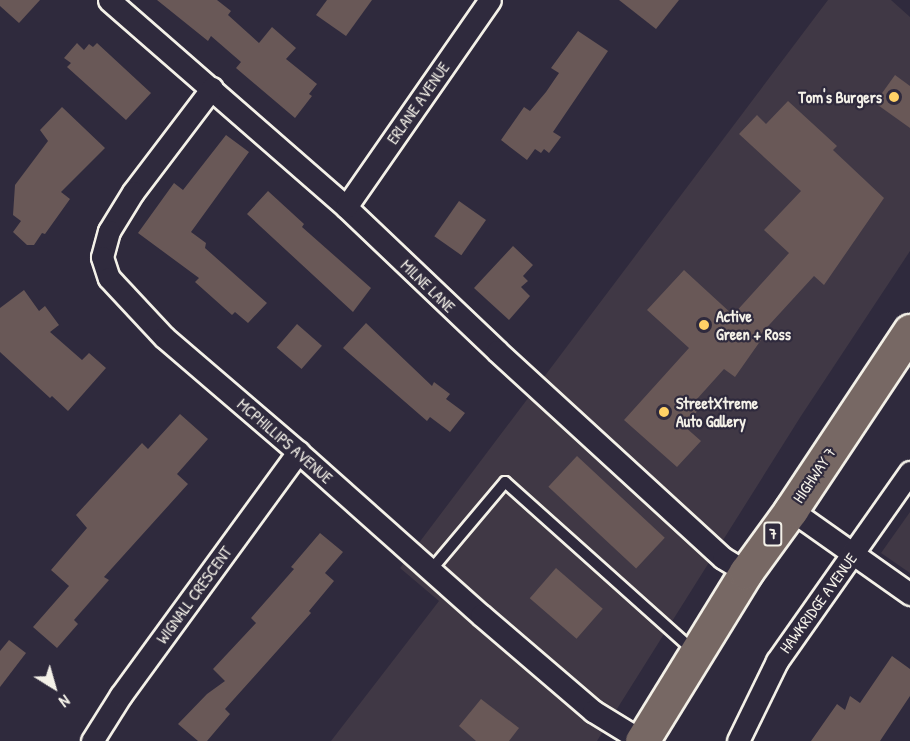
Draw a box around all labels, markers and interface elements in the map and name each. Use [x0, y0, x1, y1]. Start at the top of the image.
street label: ERLANE AVENUE [383, 58, 453, 148]
place label: Tom's Burgers [798, 87, 882, 107]
marker: Tom's Burgers [887, 90, 901, 104]
street label: MILNE LANE [397, 256, 459, 316]
place label: Active Green + Ross [716, 306, 791, 344]
marker: Active Green + Ross [697, 318, 711, 332]
place label: StreetXtreme Auto Gallery [676, 393, 758, 431]
street label: MCPHILLIPS AVENUE [233, 394, 337, 488]
marker: StreetXtreme Auto Gallery [657, 405, 671, 419]
street label: HIGHWAY 7 [788, 444, 840, 506]
road number: 7 [762, 522, 784, 546]
street label: WIGNALL CRESCENT [152, 543, 236, 647]
street label: HAWKRIDGE AVENUE [775, 549, 861, 657]
north arrow [24, 657, 84, 717]
text: N [55, 690, 75, 713]

